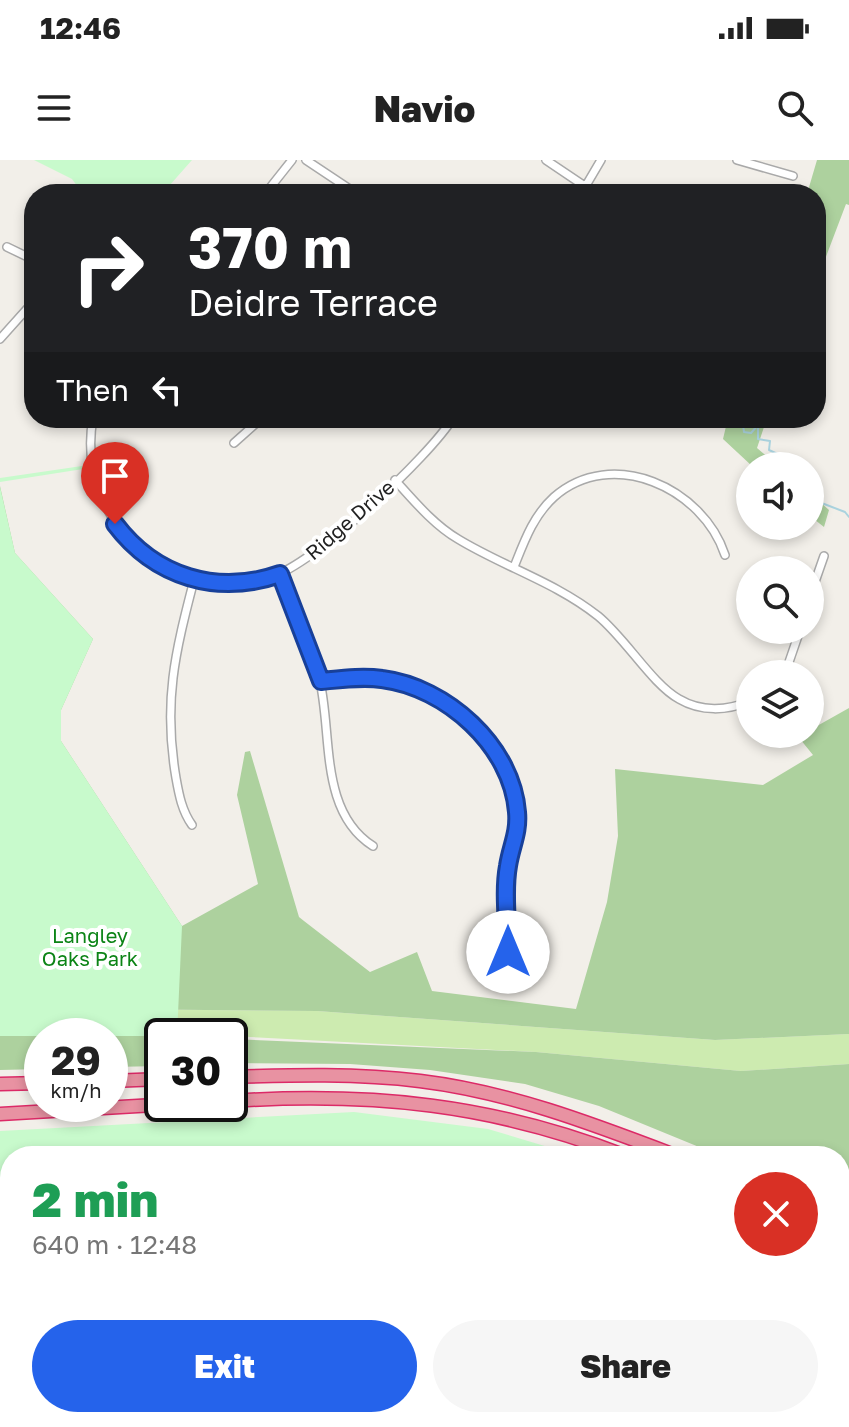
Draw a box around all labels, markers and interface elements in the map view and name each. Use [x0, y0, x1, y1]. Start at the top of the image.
text: 12:46 [40, 10, 121, 46]
icon: menu [32, 86, 76, 130]
icon: search [773, 86, 817, 130]
text: Navio [374, 87, 475, 130]
text: 370 m [188, 213, 352, 280]
icon: right [56, 216, 160, 320]
text: Deidre Terrace [188, 281, 438, 324]
icon: left [145, 368, 189, 412]
text: Then [56, 372, 129, 408]
pin [81, 442, 149, 524]
map controls [736, 452, 824, 748]
button: sound [736, 452, 824, 540]
icon: arrive [93, 454, 137, 498]
street label: Ridge Drive [300, 474, 399, 564]
button: search [736, 556, 824, 644]
button: layers [736, 660, 824, 748]
position arrow [466, 910, 550, 994]
park label: Langley Oaks Park [42, 923, 138, 970]
speed limit sign: 30 [144, 1018, 248, 1122]
text: 29 [51, 1036, 101, 1084]
text: km/h [51, 1078, 101, 1102]
text: 2 min [32, 1170, 158, 1228]
button: close [734, 1172, 818, 1256]
text: 640 m · 12:48 [32, 1229, 197, 1260]
button: Exit [32, 1320, 417, 1412]
button: Share [433, 1320, 818, 1412]

